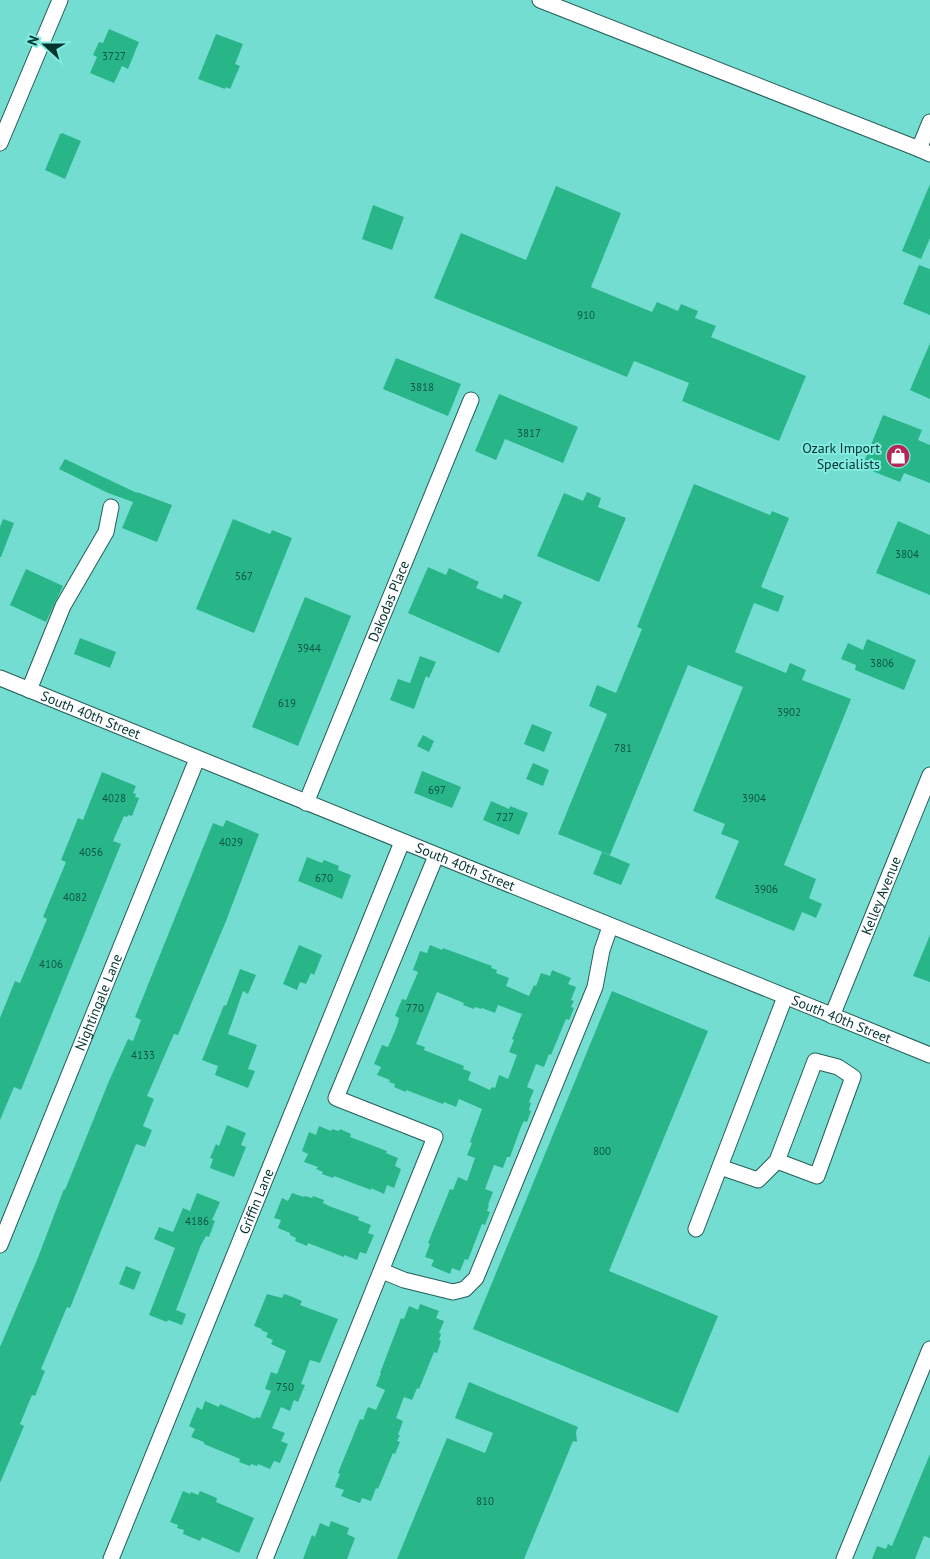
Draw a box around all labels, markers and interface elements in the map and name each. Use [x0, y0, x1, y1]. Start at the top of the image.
north arrow [20, 20, 70, 70]
text: N [23, 33, 43, 48]
house number: 3727 [102, 49, 126, 63]
house number: 910 [577, 308, 595, 322]
house number: 3818 [410, 380, 434, 394]
house number: 3817 [517, 426, 541, 440]
place label: Ozark Import Specialists [802, 439, 880, 473]
shop icon: Ozark Import Specialists [885, 443, 911, 469]
house number: 3804 [895, 547, 919, 561]
street label: Dakodas Place [364, 558, 413, 645]
house number: 567 [235, 569, 253, 583]
house number: 3944 [297, 641, 321, 655]
house number: 3806 [870, 656, 894, 670]
street label: South 40th Street [38, 687, 144, 743]
house number: 619 [278, 696, 296, 710]
house number: 3902 [777, 705, 801, 719]
house number: 781 [614, 741, 632, 755]
house number: 697 [428, 783, 446, 797]
house number: 4028 [102, 791, 126, 805]
house number: 3904 [742, 791, 766, 805]
house number: 727 [496, 810, 514, 824]
house number: 4029 [219, 835, 243, 849]
street label: South 40th Street [413, 838, 518, 895]
house number: 4056 [79, 845, 103, 859]
street label: Kelley Avenue [857, 854, 905, 937]
house number: 670 [315, 871, 333, 885]
house number: 3906 [754, 882, 778, 896]
house number: 4082 [63, 890, 87, 904]
street label: Nightingale Lane [71, 951, 126, 1053]
house number: 4106 [39, 957, 63, 971]
street label: South 40th Street [789, 991, 894, 1047]
house number: 770 [406, 1001, 424, 1015]
house number: 4133 [131, 1048, 155, 1062]
house number: 800 [593, 1144, 611, 1158]
street label: Griffin Lane [235, 1166, 278, 1237]
house number: 4186 [185, 1214, 209, 1228]
house number: 750 [276, 1380, 294, 1394]
house number: 810 [476, 1494, 494, 1508]

